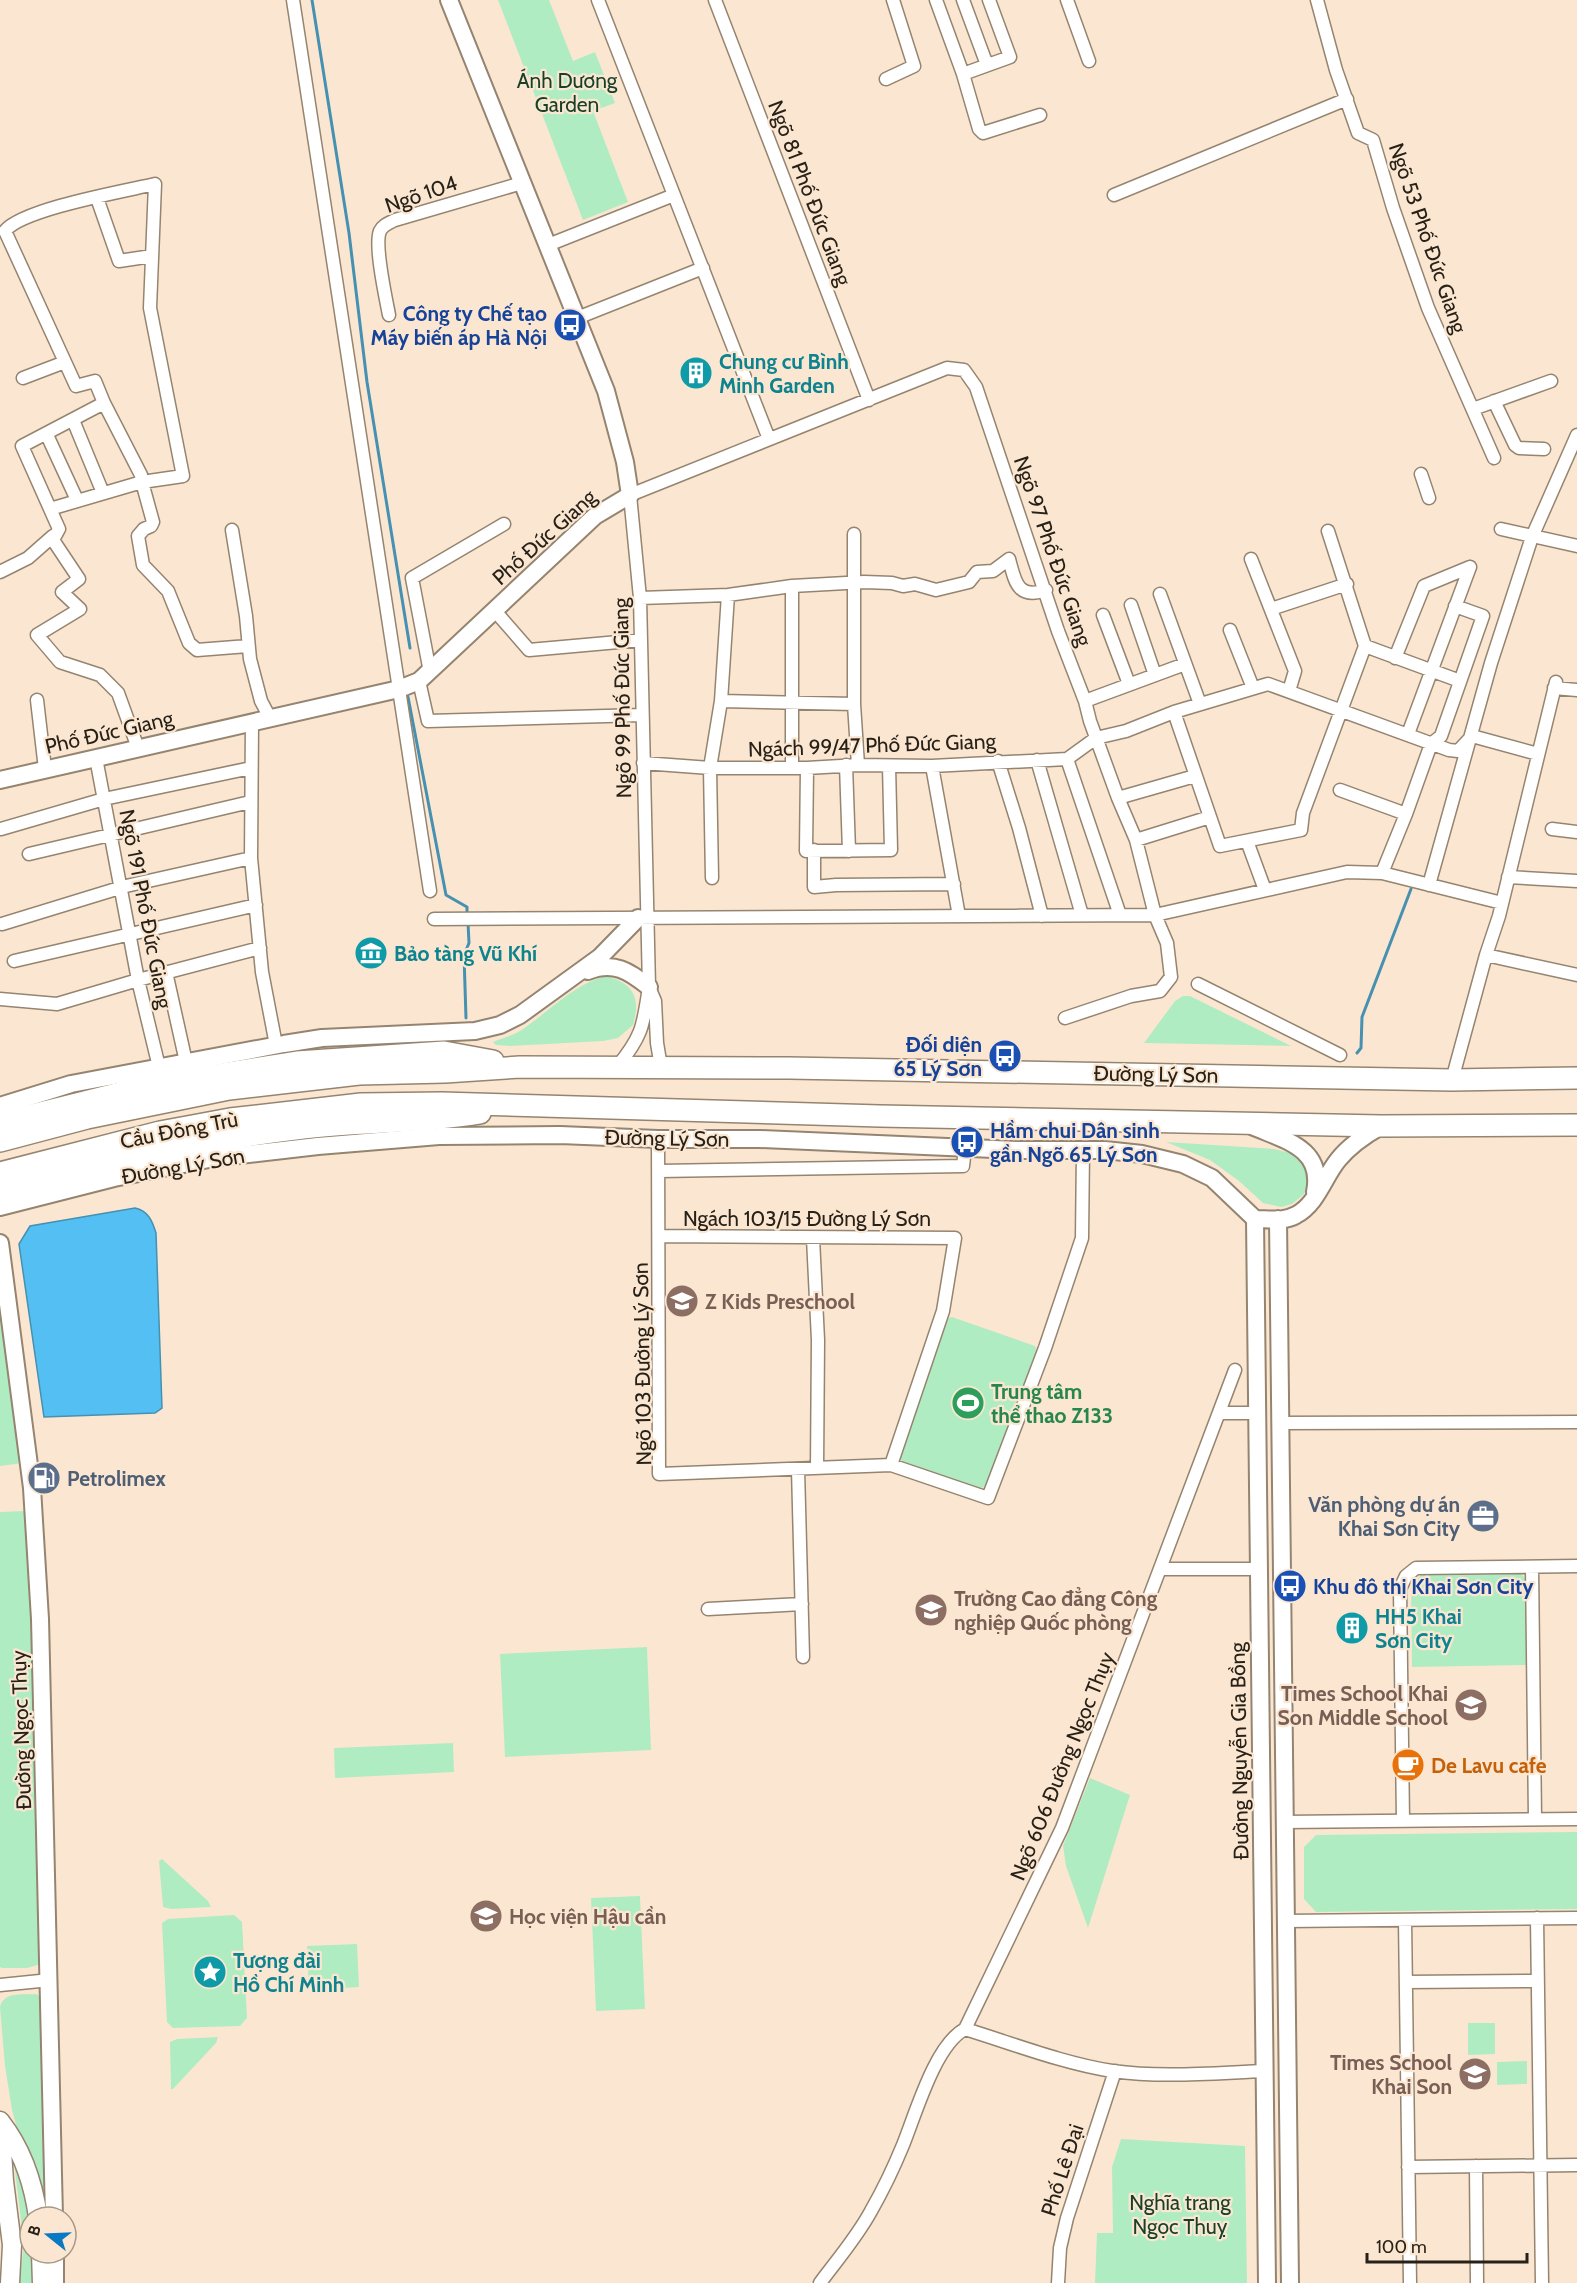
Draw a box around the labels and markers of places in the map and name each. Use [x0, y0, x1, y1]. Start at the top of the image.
place label: Công ty Chế tạo Máy biến áp Hà Nội [370, 301, 547, 350]
bus stop icon: Công ty Chế tạo Máy biến áp Hà Nội [552, 307, 588, 343]
place label: Chung cư Bình Minh Garden [719, 349, 849, 398]
building icon: Chung cư Bình Minh Garden [678, 355, 714, 391]
museum icon: Bảo tàng Vũ Khí [353, 935, 389, 971]
place label: Bảo tàng Vũ Khí [394, 941, 537, 966]
place label: Đối diện 65 Lý Sơn [893, 1032, 982, 1081]
bus stop icon: Đối diện 65 Lý Sơn [987, 1038, 1023, 1074]
place label: Hầm chui Dân sinh gần Ngõ 65 Lý Sơn [990, 1118, 1160, 1167]
bus stop icon: Hầm chui Dân sinh gần Ngõ 65 Lý Sơn [949, 1124, 985, 1160]
school or university icon: Z Kids Preschool [664, 1283, 700, 1319]
place label: Z Kids Preschool [705, 1289, 855, 1314]
place label: Trung tâm thể thao Z133 [991, 1379, 1113, 1428]
sports icon: Trung tâm thể thao Z133 [950, 1385, 986, 1421]
fuel station icon: Petrolimex [26, 1460, 62, 1496]
place label: Petrolimex [67, 1466, 167, 1491]
place label: Văn phòng dự án Khai Sơn City [1308, 1492, 1461, 1541]
office icon: Văn phòng dự án Khai Sơn City [1465, 1498, 1501, 1534]
bus stop icon: Khu đô thị Khai Sơn City [1272, 1568, 1308, 1604]
place label: Khu đô thị Khai Sơn City [1313, 1574, 1534, 1599]
place label: Trường Cao đẳng Công nghiệp Quốc phòng [954, 1586, 1158, 1635]
school or university icon: Trường Cao đẳng Công nghiệp Quốc phòng [913, 1592, 949, 1628]
place label: HH5 Khai Sơn City [1375, 1604, 1462, 1653]
building icon: HH5 Khai Sơn City [1334, 1610, 1370, 1646]
place label: Times School Khai Son Middle School [1278, 1681, 1448, 1730]
school or university icon: Times School Khai Son Middle School [1453, 1687, 1489, 1723]
cafe icon: De Lavu cafe [1390, 1747, 1426, 1783]
place label: De Lavu cafe [1431, 1753, 1547, 1778]
school or university icon: Học viện Hậu cần [468, 1898, 504, 1934]
place label: Học viện Hậu cần [509, 1904, 666, 1929]
place label: Tượng đài Hồ Chí Minh [233, 1948, 344, 1997]
place icon: Tượng đài Hồ Chí Minh [192, 1954, 228, 1990]
place label: Times School Khai Son [1330, 2050, 1452, 2099]
school or university icon: Times School Khai Son [1457, 2056, 1493, 2092]

